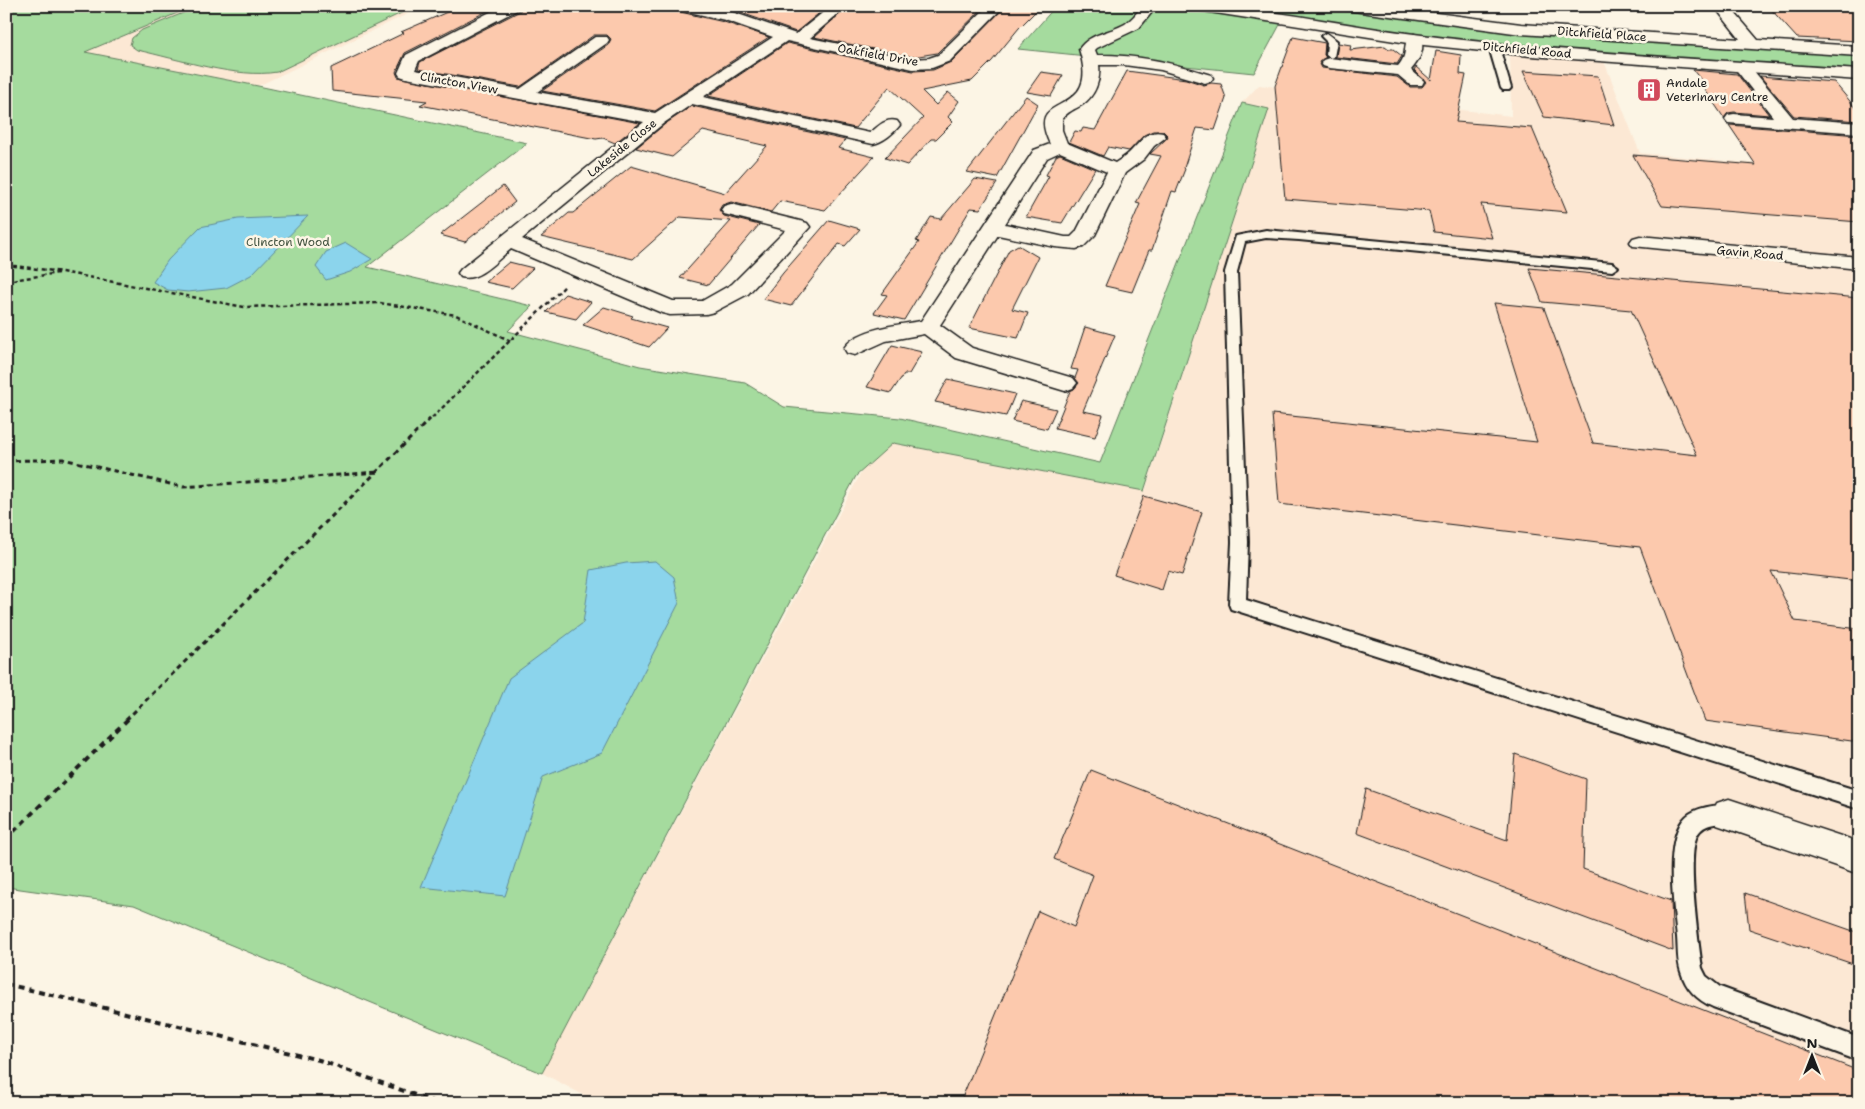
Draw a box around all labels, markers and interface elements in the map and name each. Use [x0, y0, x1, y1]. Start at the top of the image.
street label: Ditchfield Place [1557, 23, 1647, 45]
street label: Ditchfield Road [1482, 38, 1572, 62]
street label: Oakfield Drive [836, 40, 920, 70]
street label: Clincton View [419, 68, 500, 98]
place label: Andale Veterinary Centre [1666, 75, 1769, 105]
building icon: Andale Veterinary Centre [1636, 77, 1662, 103]
street label: Lakeside Close [584, 115, 660, 181]
park label: Clincton Wood [246, 234, 330, 250]
street label: Gavin Road [1716, 242, 1785, 264]
north arrow [1788, 1032, 1838, 1082]
text: N [1806, 1034, 1818, 1052]

